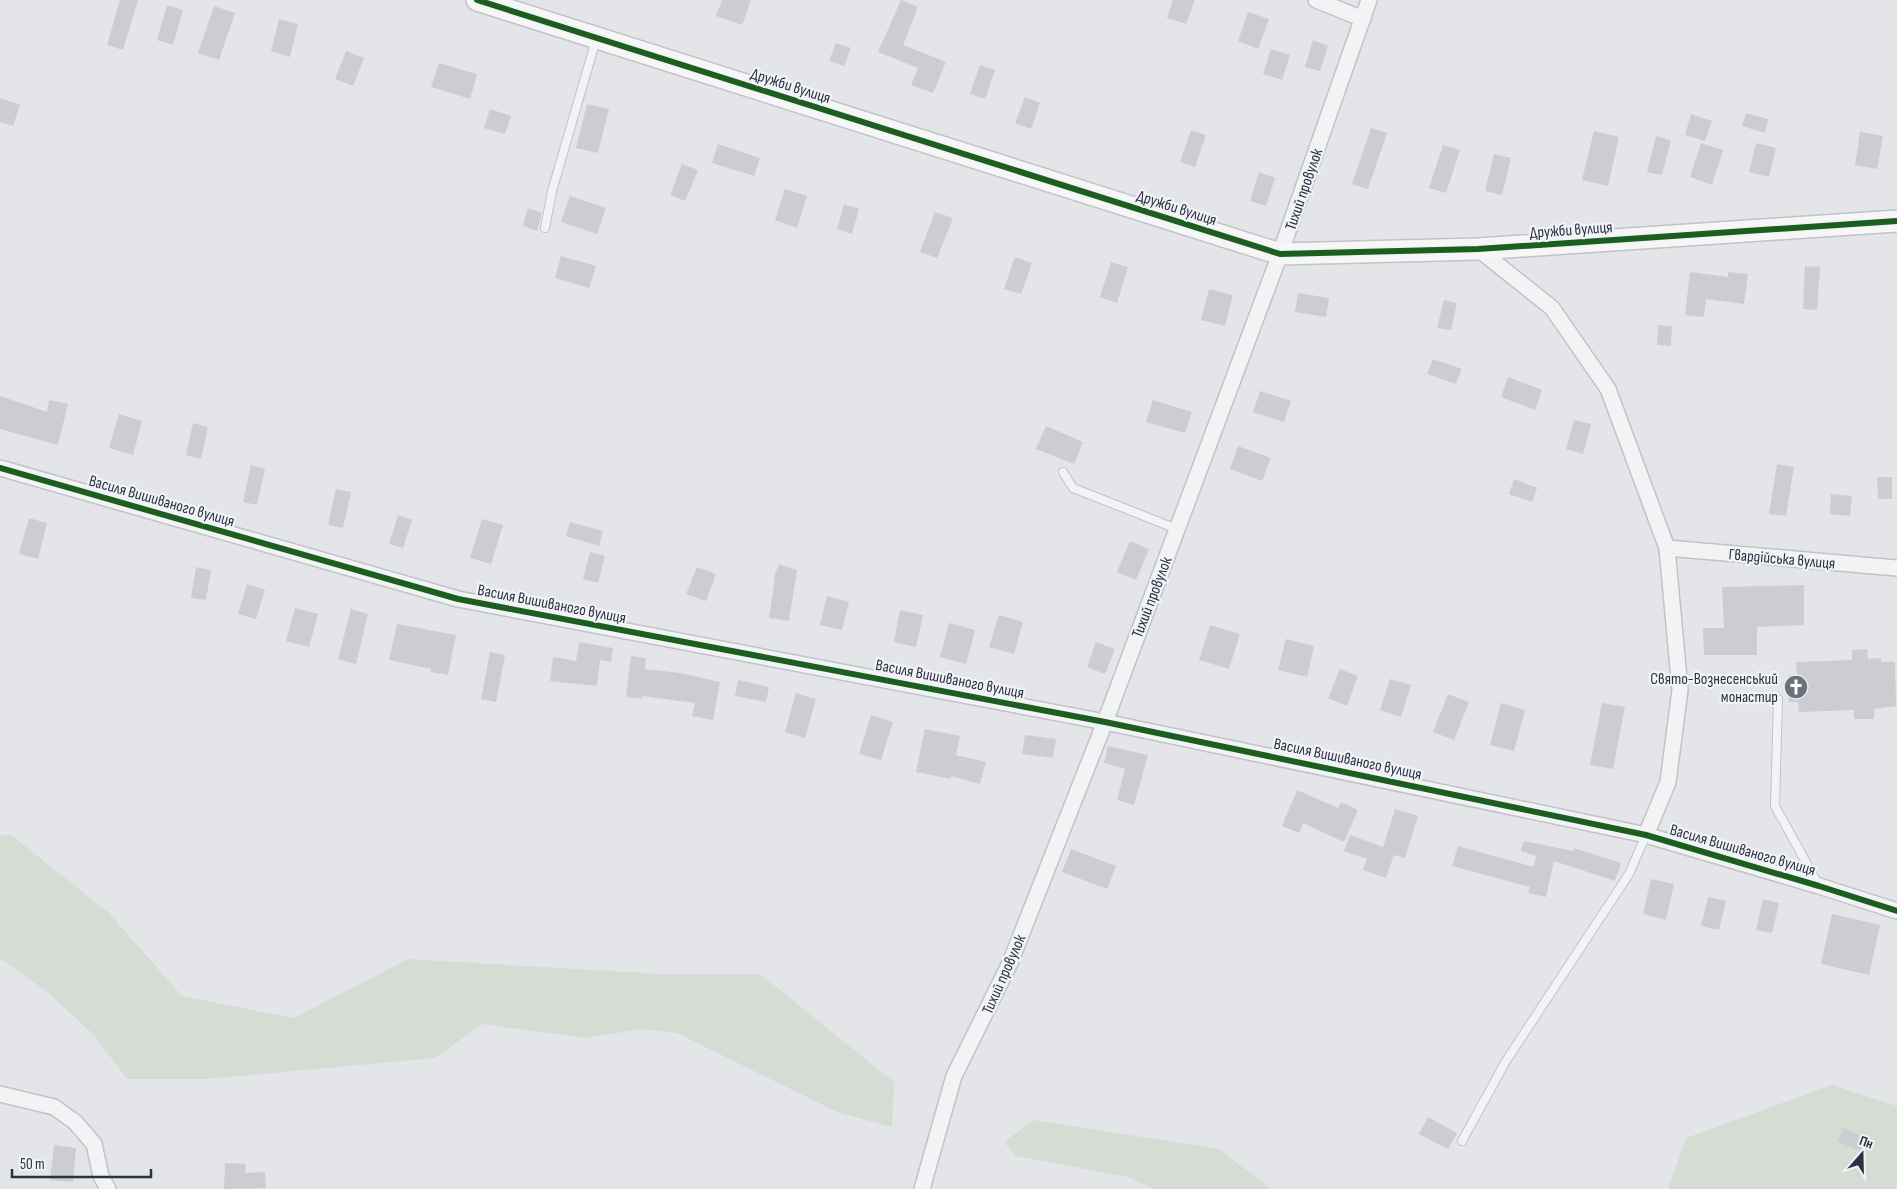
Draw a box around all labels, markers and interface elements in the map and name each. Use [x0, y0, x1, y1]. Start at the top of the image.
street label: Дружби вулиця [748, 65, 833, 108]
street label: Тихий провулок [1282, 145, 1328, 233]
street label: Дружби вулиця [1134, 187, 1219, 230]
street label: Дружби вулиця [1529, 218, 1613, 243]
street label: Василя Вишиваного вулиця [87, 472, 237, 531]
street label: Гвардійська вулиця [1728, 545, 1836, 574]
street label: Тихий провулок [1128, 554, 1177, 641]
street label: Василя Вишиваного вулиця [476, 581, 628, 628]
street label: Василя Вишиваного вулиця [874, 656, 1026, 703]
place label: Cвято-Вознесенський монастир [1650, 670, 1778, 707]
church icon: Cвято-Вознесенський монастир [1783, 674, 1809, 700]
street label: Василя Вишиваного вулиця [1272, 735, 1423, 784]
street label: Василя Вишиваного вулиця [1668, 821, 1818, 880]
street label: Тихий провулок [978, 931, 1031, 1017]
north arrow [1837, 1129, 1887, 1179]
text: Пн [1857, 1132, 1876, 1153]
scale bar [12, 1146, 151, 1178]
text: 50 m [20, 1155, 45, 1174]

